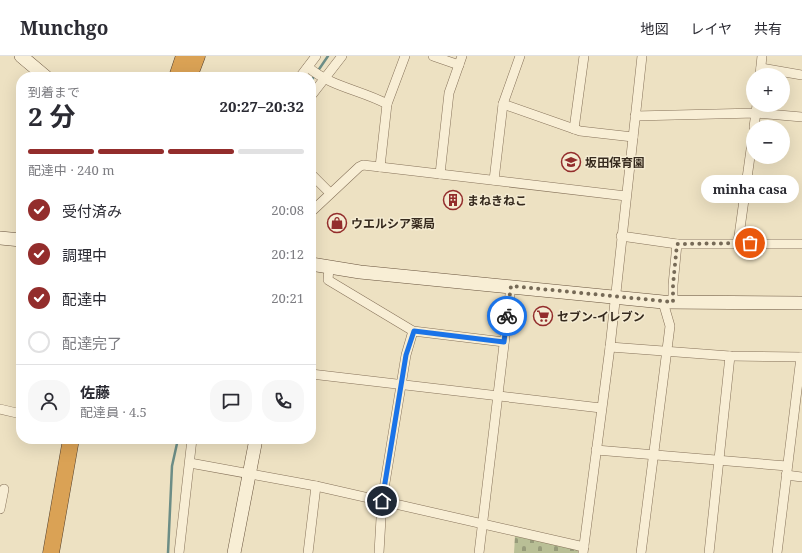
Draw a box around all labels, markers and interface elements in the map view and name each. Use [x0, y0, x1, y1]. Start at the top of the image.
text: Munchgo [20, 15, 108, 41]
text: 地図 [640, 19, 668, 38]
text: レイヤ [690, 19, 732, 38]
text: 共有 [754, 19, 782, 38]
map controls [746, 68, 790, 164]
button: + [746, 68, 790, 112]
text: 到着まで [28, 83, 80, 101]
text: 20:27–20:32 [220, 96, 304, 116]
text: 2 分 [28, 98, 75, 134]
button: − [746, 120, 790, 164]
school or university icon: 坂田保育園 [560, 151, 582, 173]
place label: 坂田保育園 [585, 154, 645, 171]
text: 配達中 · 240 m [28, 161, 114, 179]
callout: minha casa [701, 175, 799, 203]
text: minha casa [713, 180, 787, 198]
building icon: まねきねこ [442, 189, 464, 211]
place label: まねきねこ [467, 192, 527, 209]
icon: check [28, 199, 50, 221]
text: 受付済み [62, 201, 122, 221]
text: 20:08 [271, 201, 304, 219]
shop icon: ウエルシア薬局 [326, 212, 348, 234]
place label: ウエルシア薬局 [351, 215, 435, 232]
pin [733, 226, 767, 260]
icon: bag [739, 232, 761, 254]
icon: check [28, 243, 50, 265]
text: 調理中 [62, 245, 107, 265]
text: 20:12 [271, 245, 304, 263]
icon: check [28, 287, 50, 309]
text: 配達中 [62, 289, 107, 309]
text: 20:21 [271, 289, 304, 307]
courier [487, 296, 527, 336]
icon: bike [496, 305, 518, 327]
supermarket icon: セブン-イレブン [532, 305, 554, 327]
place label: セブン-イレブン [557, 308, 645, 325]
text: 配達完了 [62, 333, 122, 353]
button: person [28, 380, 70, 422]
button: chat [210, 380, 252, 422]
button: phone [262, 380, 304, 422]
text: 佐藤 [80, 382, 110, 402]
text: 配達員 · 4.5 [80, 403, 147, 421]
pin [365, 484, 399, 518]
icon: home [371, 490, 393, 512]

